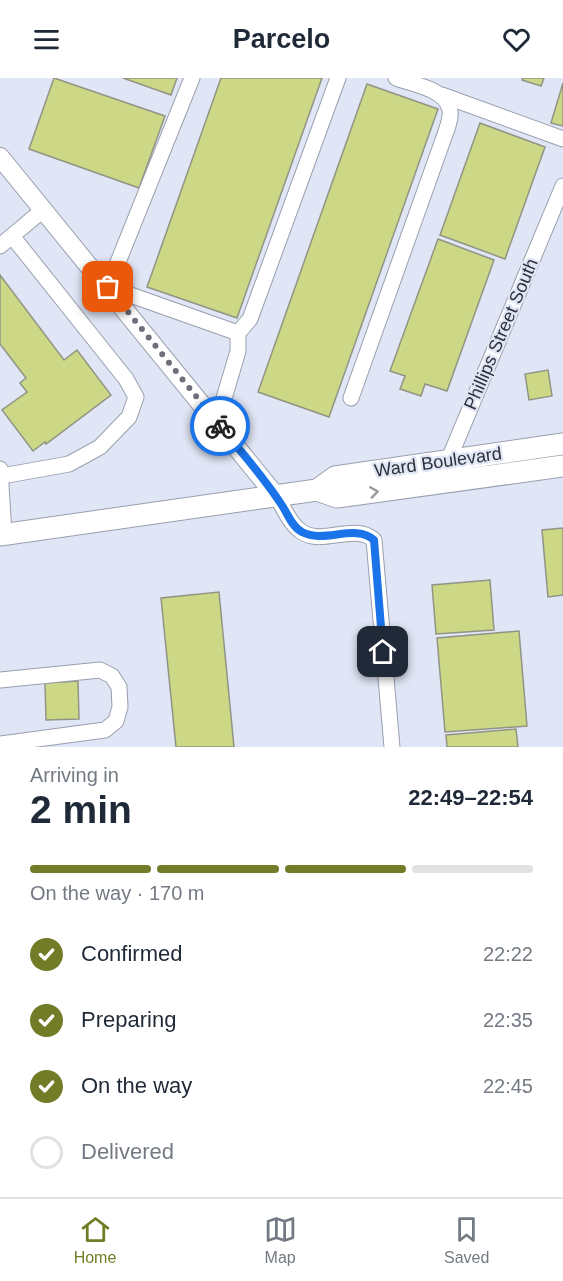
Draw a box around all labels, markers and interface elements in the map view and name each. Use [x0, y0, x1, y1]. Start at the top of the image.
icon: menu [30, 23, 63, 56]
icon: heart [500, 23, 533, 56]
text: Parcelo [233, 24, 330, 54]
street label: Phillips Street South [460, 255, 542, 413]
pin [82, 261, 133, 312]
icon: bag [91, 270, 124, 303]
courier [190, 396, 250, 456]
icon: bike [204, 410, 237, 443]
street label: Ward Boulevard [373, 443, 503, 481]
one-way arrow [370, 486, 379, 498]
pin [357, 626, 408, 677]
icon: home [366, 635, 399, 668]
text: Arriving in [30, 764, 119, 786]
text: 22:49–22:54 [408, 785, 533, 810]
text: 2 min [30, 788, 132, 831]
text: On the way · 170 m [30, 882, 205, 904]
icon: check [30, 938, 63, 971]
text: Confirmed [81, 941, 182, 966]
text: 22:22 [483, 943, 533, 965]
icon: check [30, 1004, 63, 1037]
text: Preparing [81, 1007, 176, 1032]
text: 22:35 [483, 1009, 533, 1031]
icon: check [30, 1070, 63, 1103]
text: On the way [81, 1073, 192, 1098]
text: 22:45 [483, 1075, 533, 1097]
text: Delivered [81, 1139, 174, 1164]
tab: Home [74, 1213, 116, 1267]
tab: Map [264, 1213, 297, 1267]
tab: Saved [444, 1213, 489, 1267]

